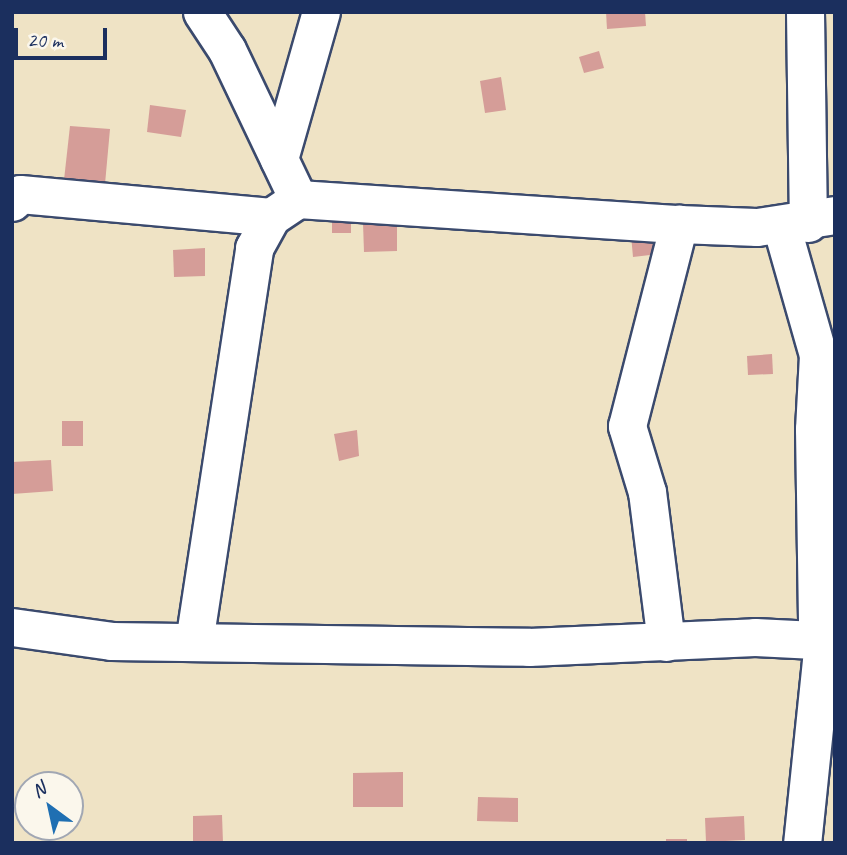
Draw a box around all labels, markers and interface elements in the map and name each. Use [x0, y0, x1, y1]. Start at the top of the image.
scale bar [18, 14, 110, 58]
text: 20 m [27, 27, 63, 53]
north arrow [14, 771, 84, 841]
text: N [27, 777, 50, 803]

